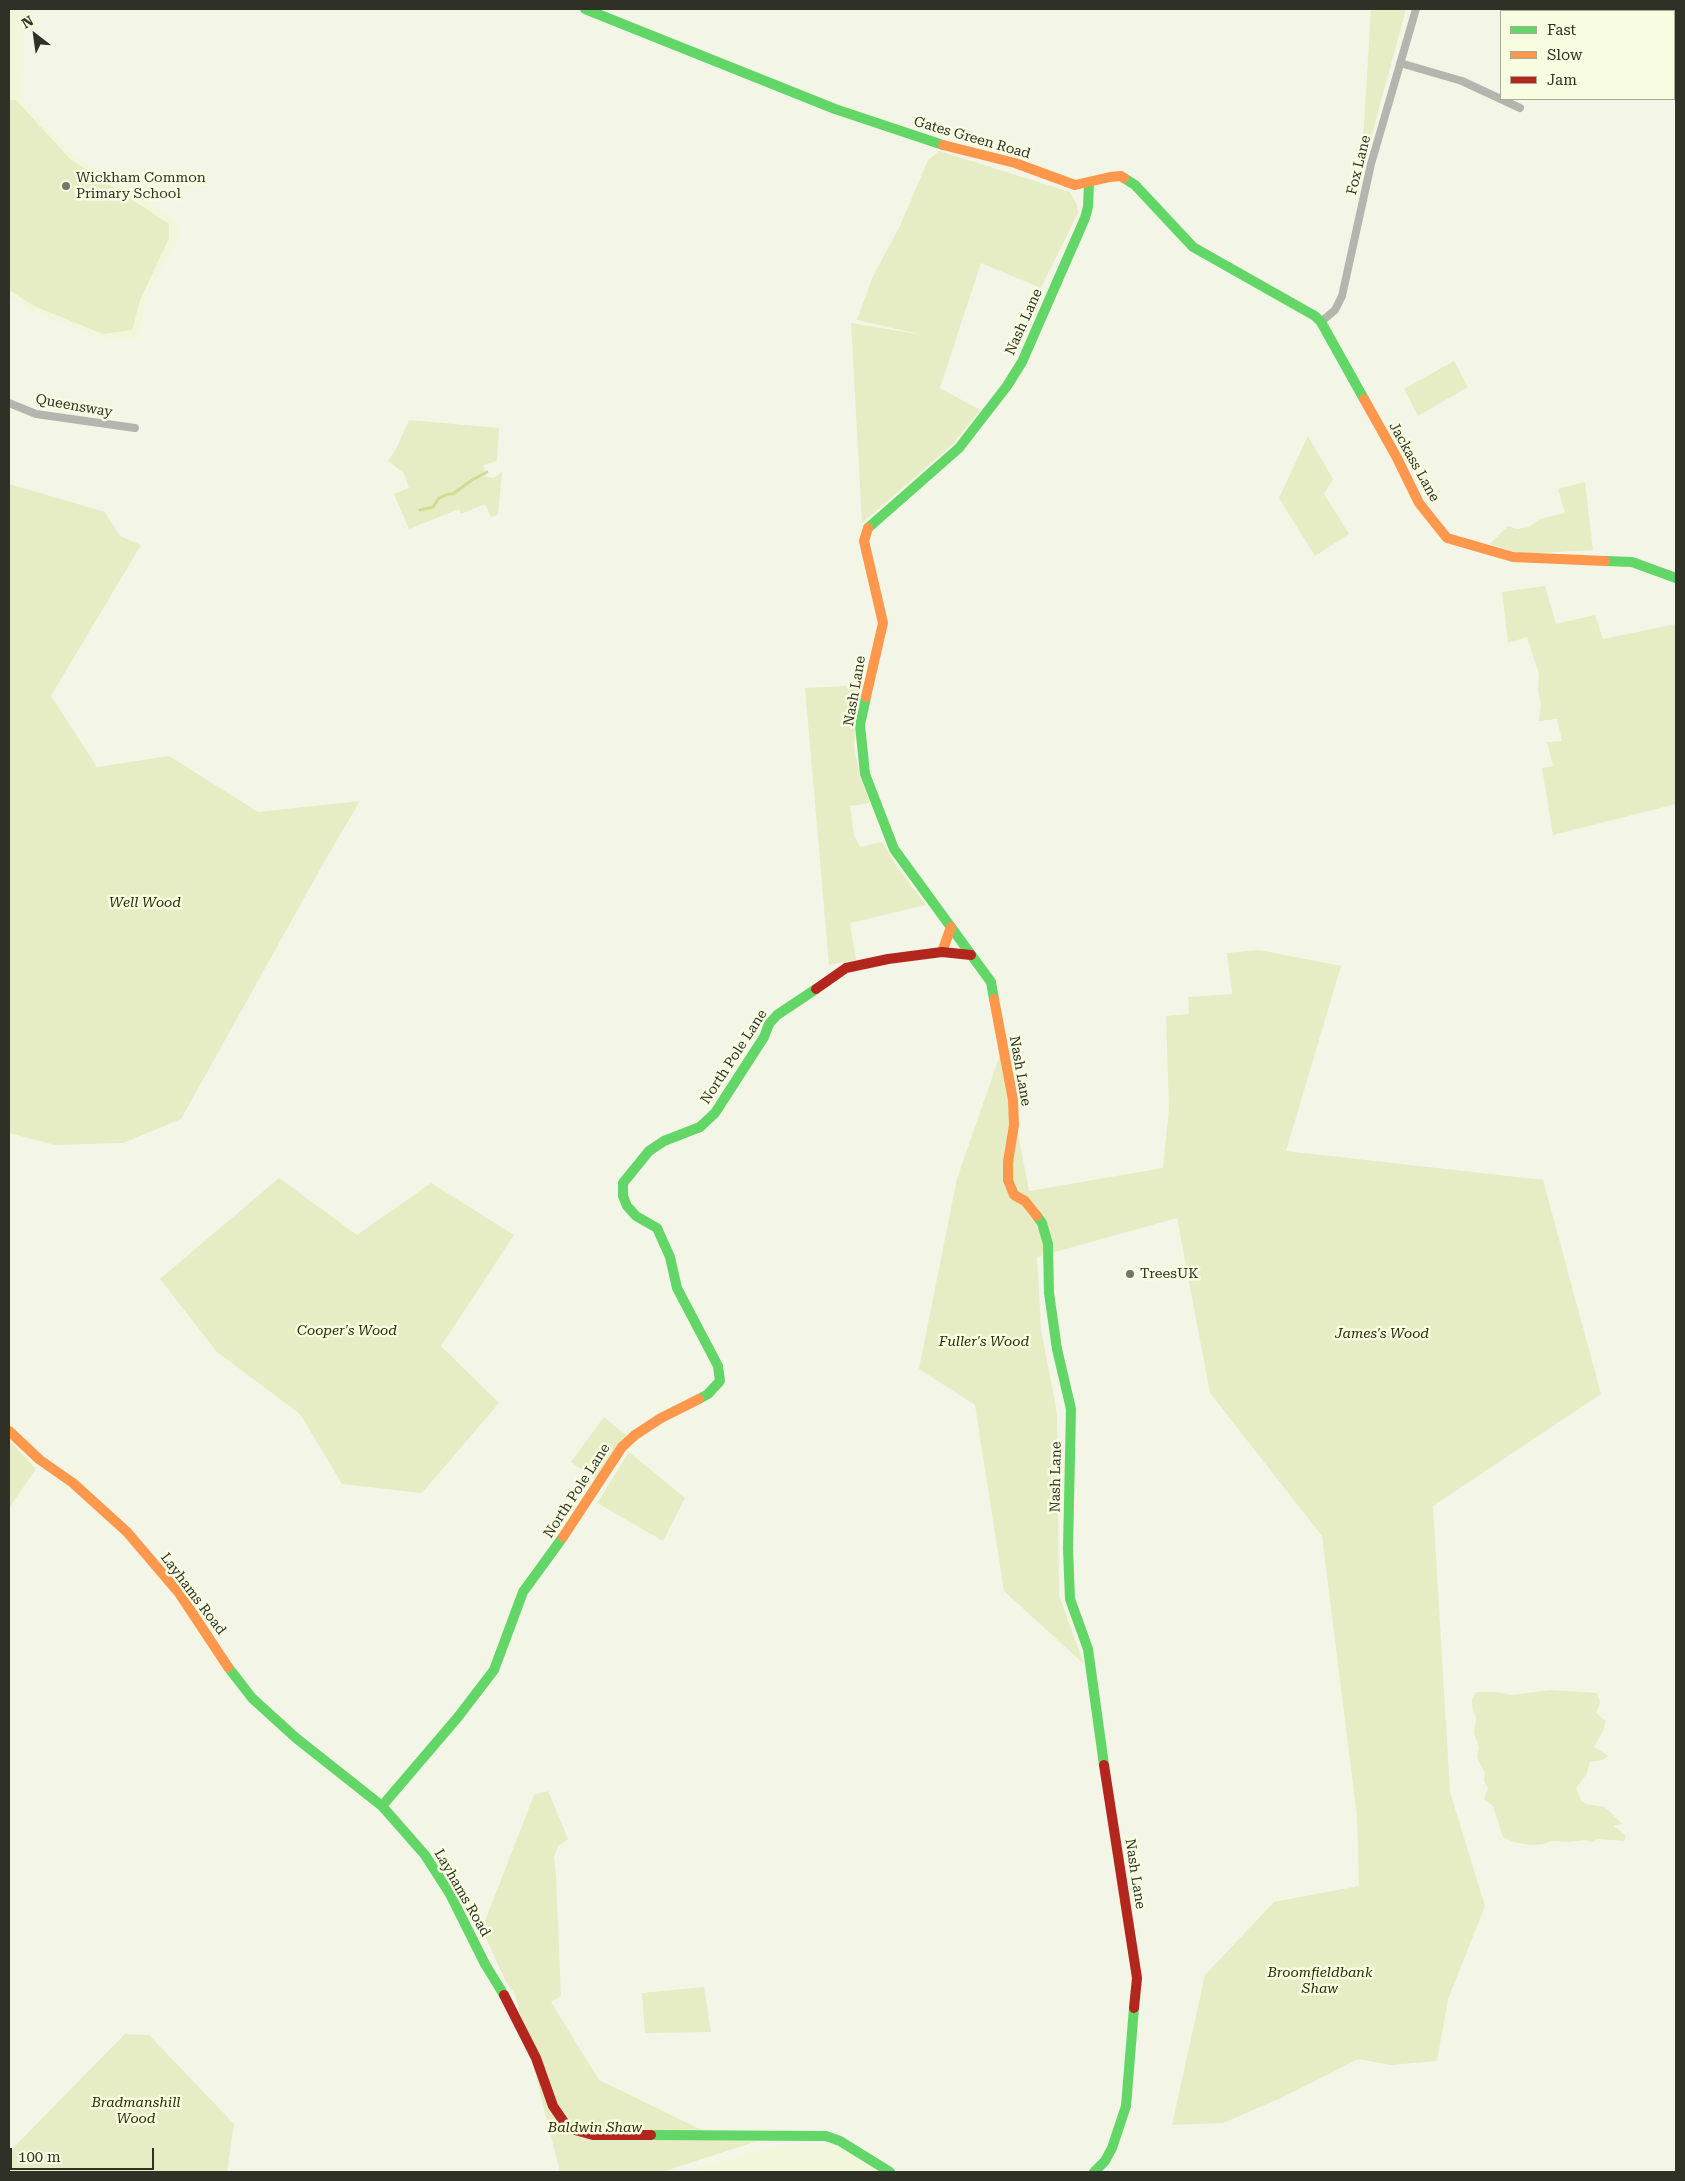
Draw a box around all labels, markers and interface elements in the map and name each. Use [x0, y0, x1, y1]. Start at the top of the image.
north arrow [10, 10, 60, 60]
legend [1500, 10, 1675, 100]
text: N [19, 12, 36, 32]
text: Fast [1547, 21, 1576, 39]
text: Slow [1547, 46, 1582, 64]
text: Jam [1547, 71, 1577, 89]
street label: Gates Green Road [912, 113, 1032, 163]
street label: Fox Lane [1343, 133, 1375, 197]
place label: Wickham Common Primary School [76, 170, 206, 202]
marker: Wickham Common Primary School [60, 180, 72, 192]
street label: Nash Lane [1002, 286, 1046, 358]
street label: Queensway [34, 391, 114, 421]
street label: Jackass Lane [1385, 419, 1443, 505]
street label: Nash Lane [841, 655, 869, 727]
park label: Well Wood [109, 895, 181, 911]
street label: North Pole Lane [697, 1007, 771, 1107]
street label: Nash Lane [1006, 1035, 1034, 1107]
place label: TreesUK [1140, 1266, 1198, 1282]
marker: TreesUK [1124, 1268, 1136, 1280]
park label: Cooper's Wood [297, 1323, 397, 1339]
park label: James's Wood [1335, 1326, 1429, 1342]
park label: Fuller's Wood [939, 1334, 1029, 1350]
street label: North Pole Lane [540, 1441, 614, 1541]
street label: Nash Lane [1047, 1441, 1065, 1513]
street label: Layhams Road [157, 1550, 229, 1638]
street label: Nash Lane [1121, 1838, 1149, 1910]
street label: Layhams Road [430, 1846, 494, 1940]
park label: Broomfieldbank Shaw [1267, 1965, 1373, 1998]
park label: Bradmanshill Wood [91, 2095, 181, 2128]
park label: Baldwin Shaw [548, 2120, 642, 2136]
scale bar [12, 2138, 156, 2170]
text: 100 m [18, 2148, 61, 2166]

